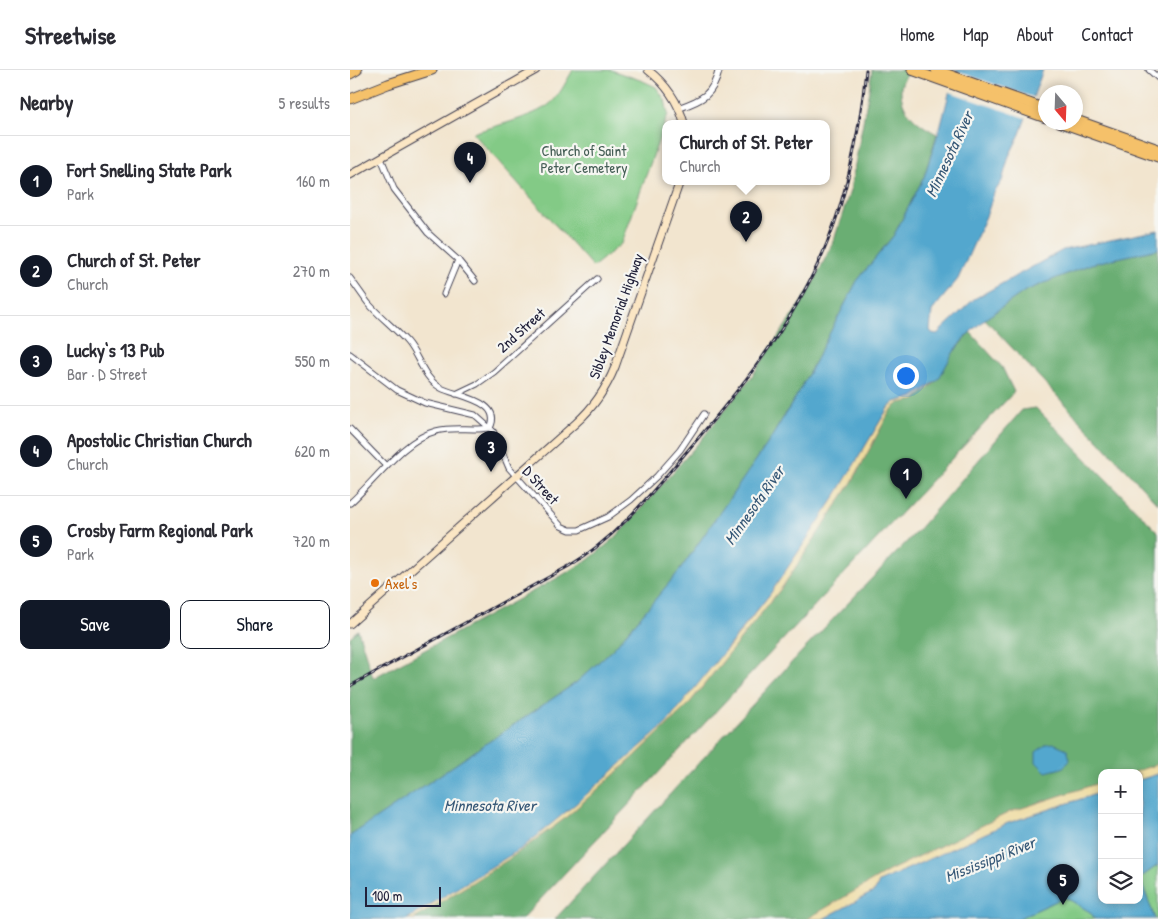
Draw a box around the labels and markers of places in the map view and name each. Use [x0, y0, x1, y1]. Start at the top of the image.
pin: 4 [454, 142, 486, 183]
pin: 2 [730, 201, 762, 242]
pin: 3 [475, 431, 507, 472]
pin: 1 [890, 458, 922, 499]
place label: Axel's [385, 573, 417, 594]
marker: Axel's [369, 577, 381, 589]
pin: 5 [1047, 864, 1079, 905]

